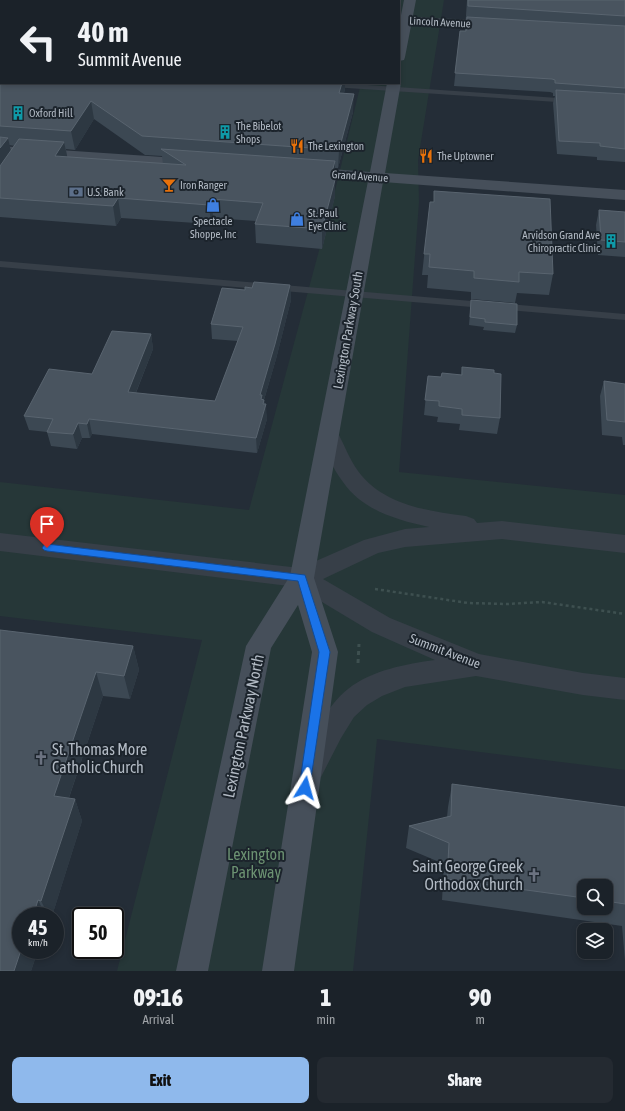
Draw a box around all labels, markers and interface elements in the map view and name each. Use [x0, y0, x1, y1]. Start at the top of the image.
street label: Lincoln Avenue [409, 14, 471, 30]
icon: left [12, 16, 64, 68]
text: 40 m [78, 16, 128, 48]
text: Summit Avenue [78, 49, 182, 70]
building icon: Oxford Hill [10, 105, 26, 121]
place label: Oxford Hill [29, 107, 73, 119]
place label: The Bibelot Shops [236, 120, 282, 145]
building icon: The Bibelot Shops [217, 124, 233, 140]
restaurant icon: The Lexington [289, 138, 305, 154]
place label: The Lexington [308, 140, 364, 152]
restaurant icon: The Uptowner [418, 148, 434, 164]
place label: The Uptowner [437, 150, 494, 162]
street label: Grand Avenue [331, 168, 389, 184]
bar icon: Iron Ranger [161, 177, 177, 193]
place label: Iron Ranger [180, 179, 228, 191]
bank icon: U.S. Bank [68, 184, 84, 200]
place label: U.S. Bank [87, 186, 124, 198]
shop icon: Spectacle Shoppe, Inc [205, 197, 221, 213]
place label: St. Paul Eye Clinic [308, 207, 347, 232]
shop icon: St. Paul Eye Clinic [289, 211, 305, 227]
place label: Spectacle Shoppe, Inc [190, 215, 237, 240]
place label: Arvidson Grand Ave Chiropractic Clinic [522, 229, 601, 254]
building icon: Arvidson Grand Ave Chiropractic Clinic [603, 233, 619, 249]
street label: Lexington Parkway South [330, 270, 366, 390]
pin [30, 507, 64, 548]
icon: arrive [36, 513, 58, 535]
street label: Summit Avenue [407, 631, 483, 671]
street label: Lexington Parkway North [219, 653, 268, 800]
place label: St. Thomas More Catholic Church [52, 740, 147, 776]
church icon: St. Thomas More Catholic Church [33, 750, 49, 766]
position arrow [284, 767, 326, 809]
park label: Lexington Parkway [227, 845, 285, 882]
place label: Saint George Greek Orthodox Church [412, 857, 523, 893]
church icon: Saint George Greek Orthodox Church [526, 867, 542, 883]
map controls [577, 879, 613, 959]
button: search [577, 879, 613, 915]
speed limit sign: 50 [72, 907, 124, 959]
text: 45 [29, 916, 47, 939]
button: layers [577, 923, 613, 959]
text: km/h [28, 937, 48, 948]
text: 09:16 [134, 984, 183, 1011]
text: 1 [320, 984, 332, 1011]
text: 90 [469, 984, 491, 1011]
text: Arrival [142, 1012, 174, 1027]
text: min [317, 1012, 335, 1027]
text: m [475, 1012, 485, 1027]
button: Exit [12, 1057, 309, 1103]
button: Share [317, 1057, 613, 1103]

